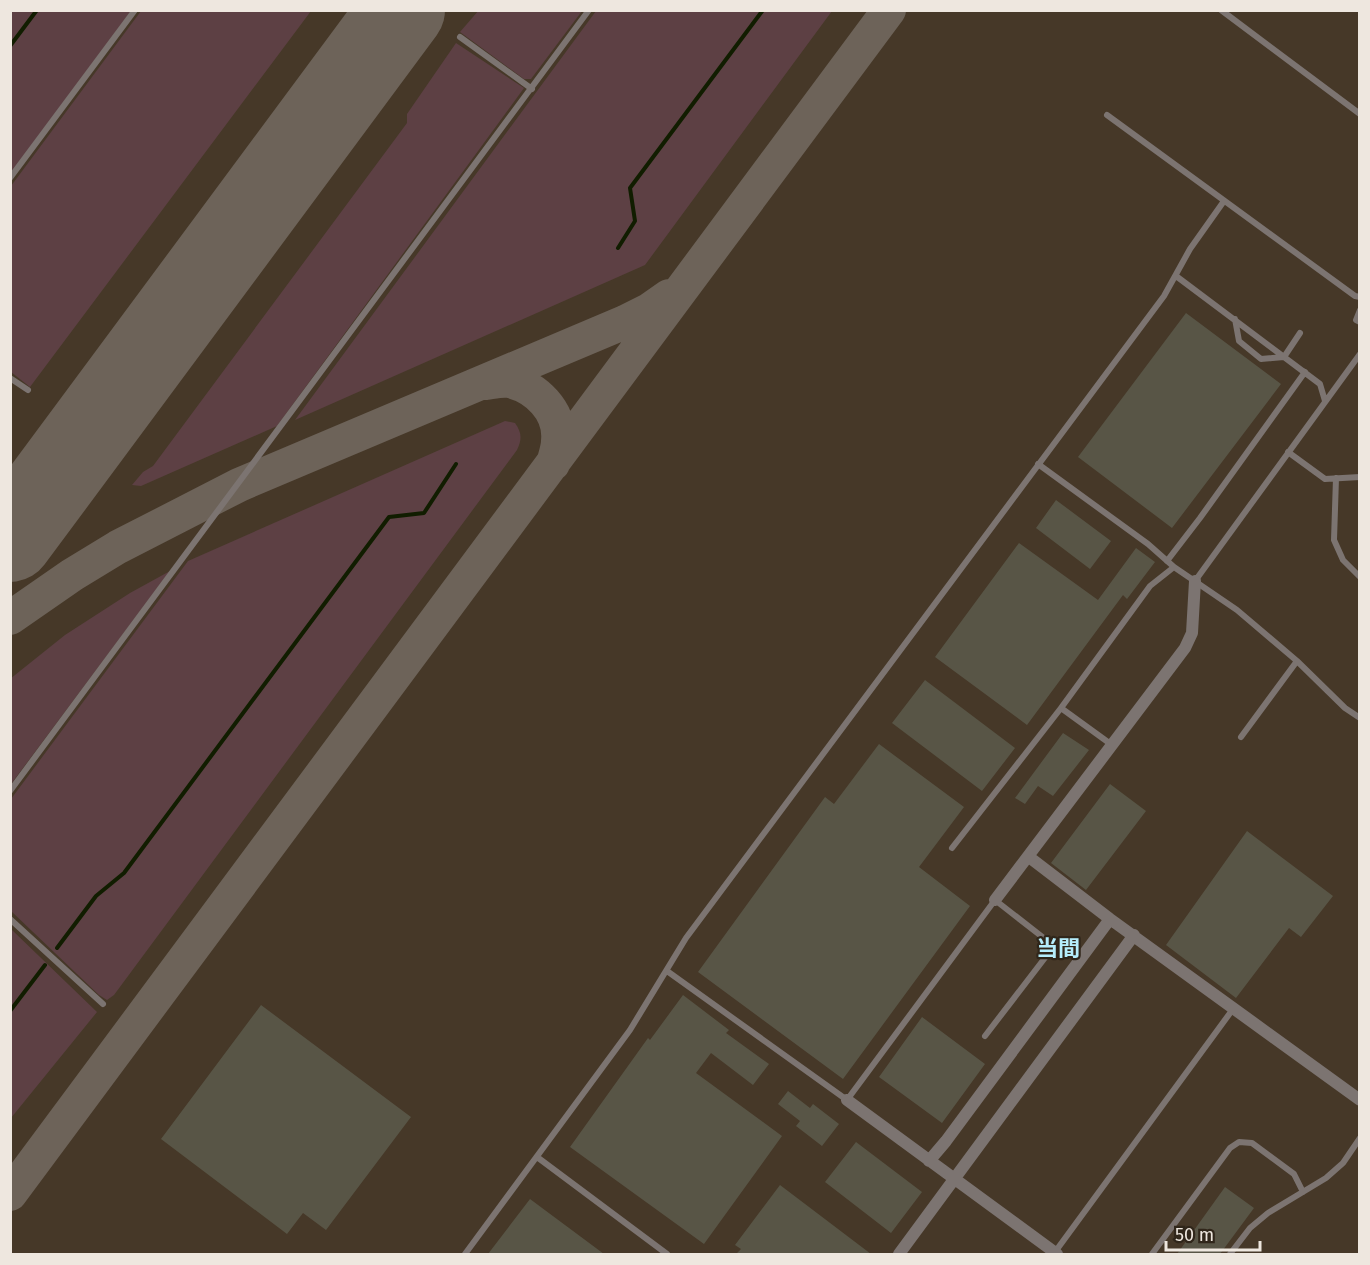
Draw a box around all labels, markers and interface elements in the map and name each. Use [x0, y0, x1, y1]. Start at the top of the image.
district label: 当間 [1036, 935, 1080, 962]
scale bar [1166, 1214, 1260, 1252]
text: 50 m [1175, 1224, 1214, 1246]

